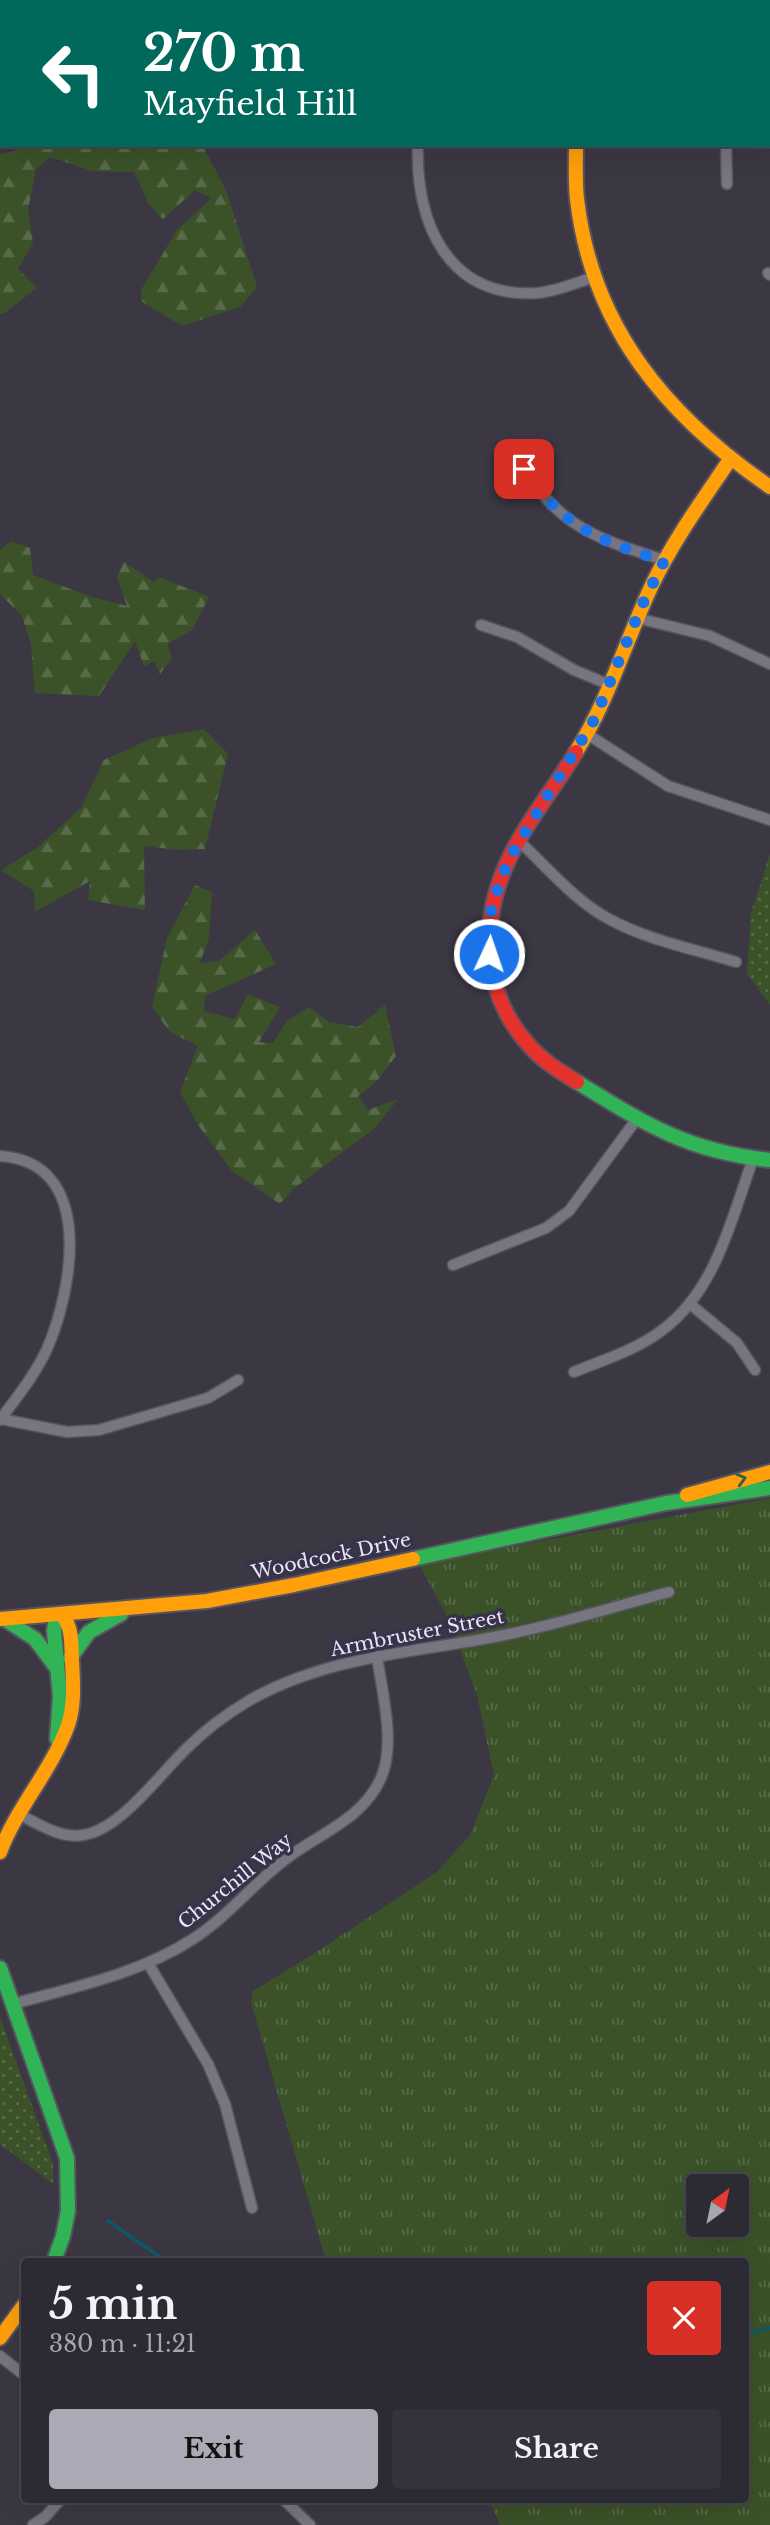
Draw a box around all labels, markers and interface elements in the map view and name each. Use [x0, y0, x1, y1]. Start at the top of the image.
text: 270 m [143, 23, 304, 84]
icon: left [28, 28, 119, 119]
text: Mayfield Hill [143, 84, 357, 124]
pin [494, 439, 554, 499]
icon: arrive [505, 450, 543, 488]
position arrow [452, 917, 526, 991]
one-way arrow [735, 1473, 747, 1487]
street label: Woodcock Drive [248, 1528, 413, 1584]
street label: Armbruster Street [327, 1605, 506, 1661]
street label: Churchill Way [174, 1828, 296, 1934]
north arrow [686, 2174, 749, 2236]
map controls [686, 2174, 749, 2237]
text: 5 min [49, 2278, 177, 2330]
button: close [647, 2281, 721, 2355]
text: 380 m · 11:21 [49, 2330, 196, 2358]
button: Exit [49, 2409, 378, 2489]
button: Share [392, 2409, 721, 2489]

